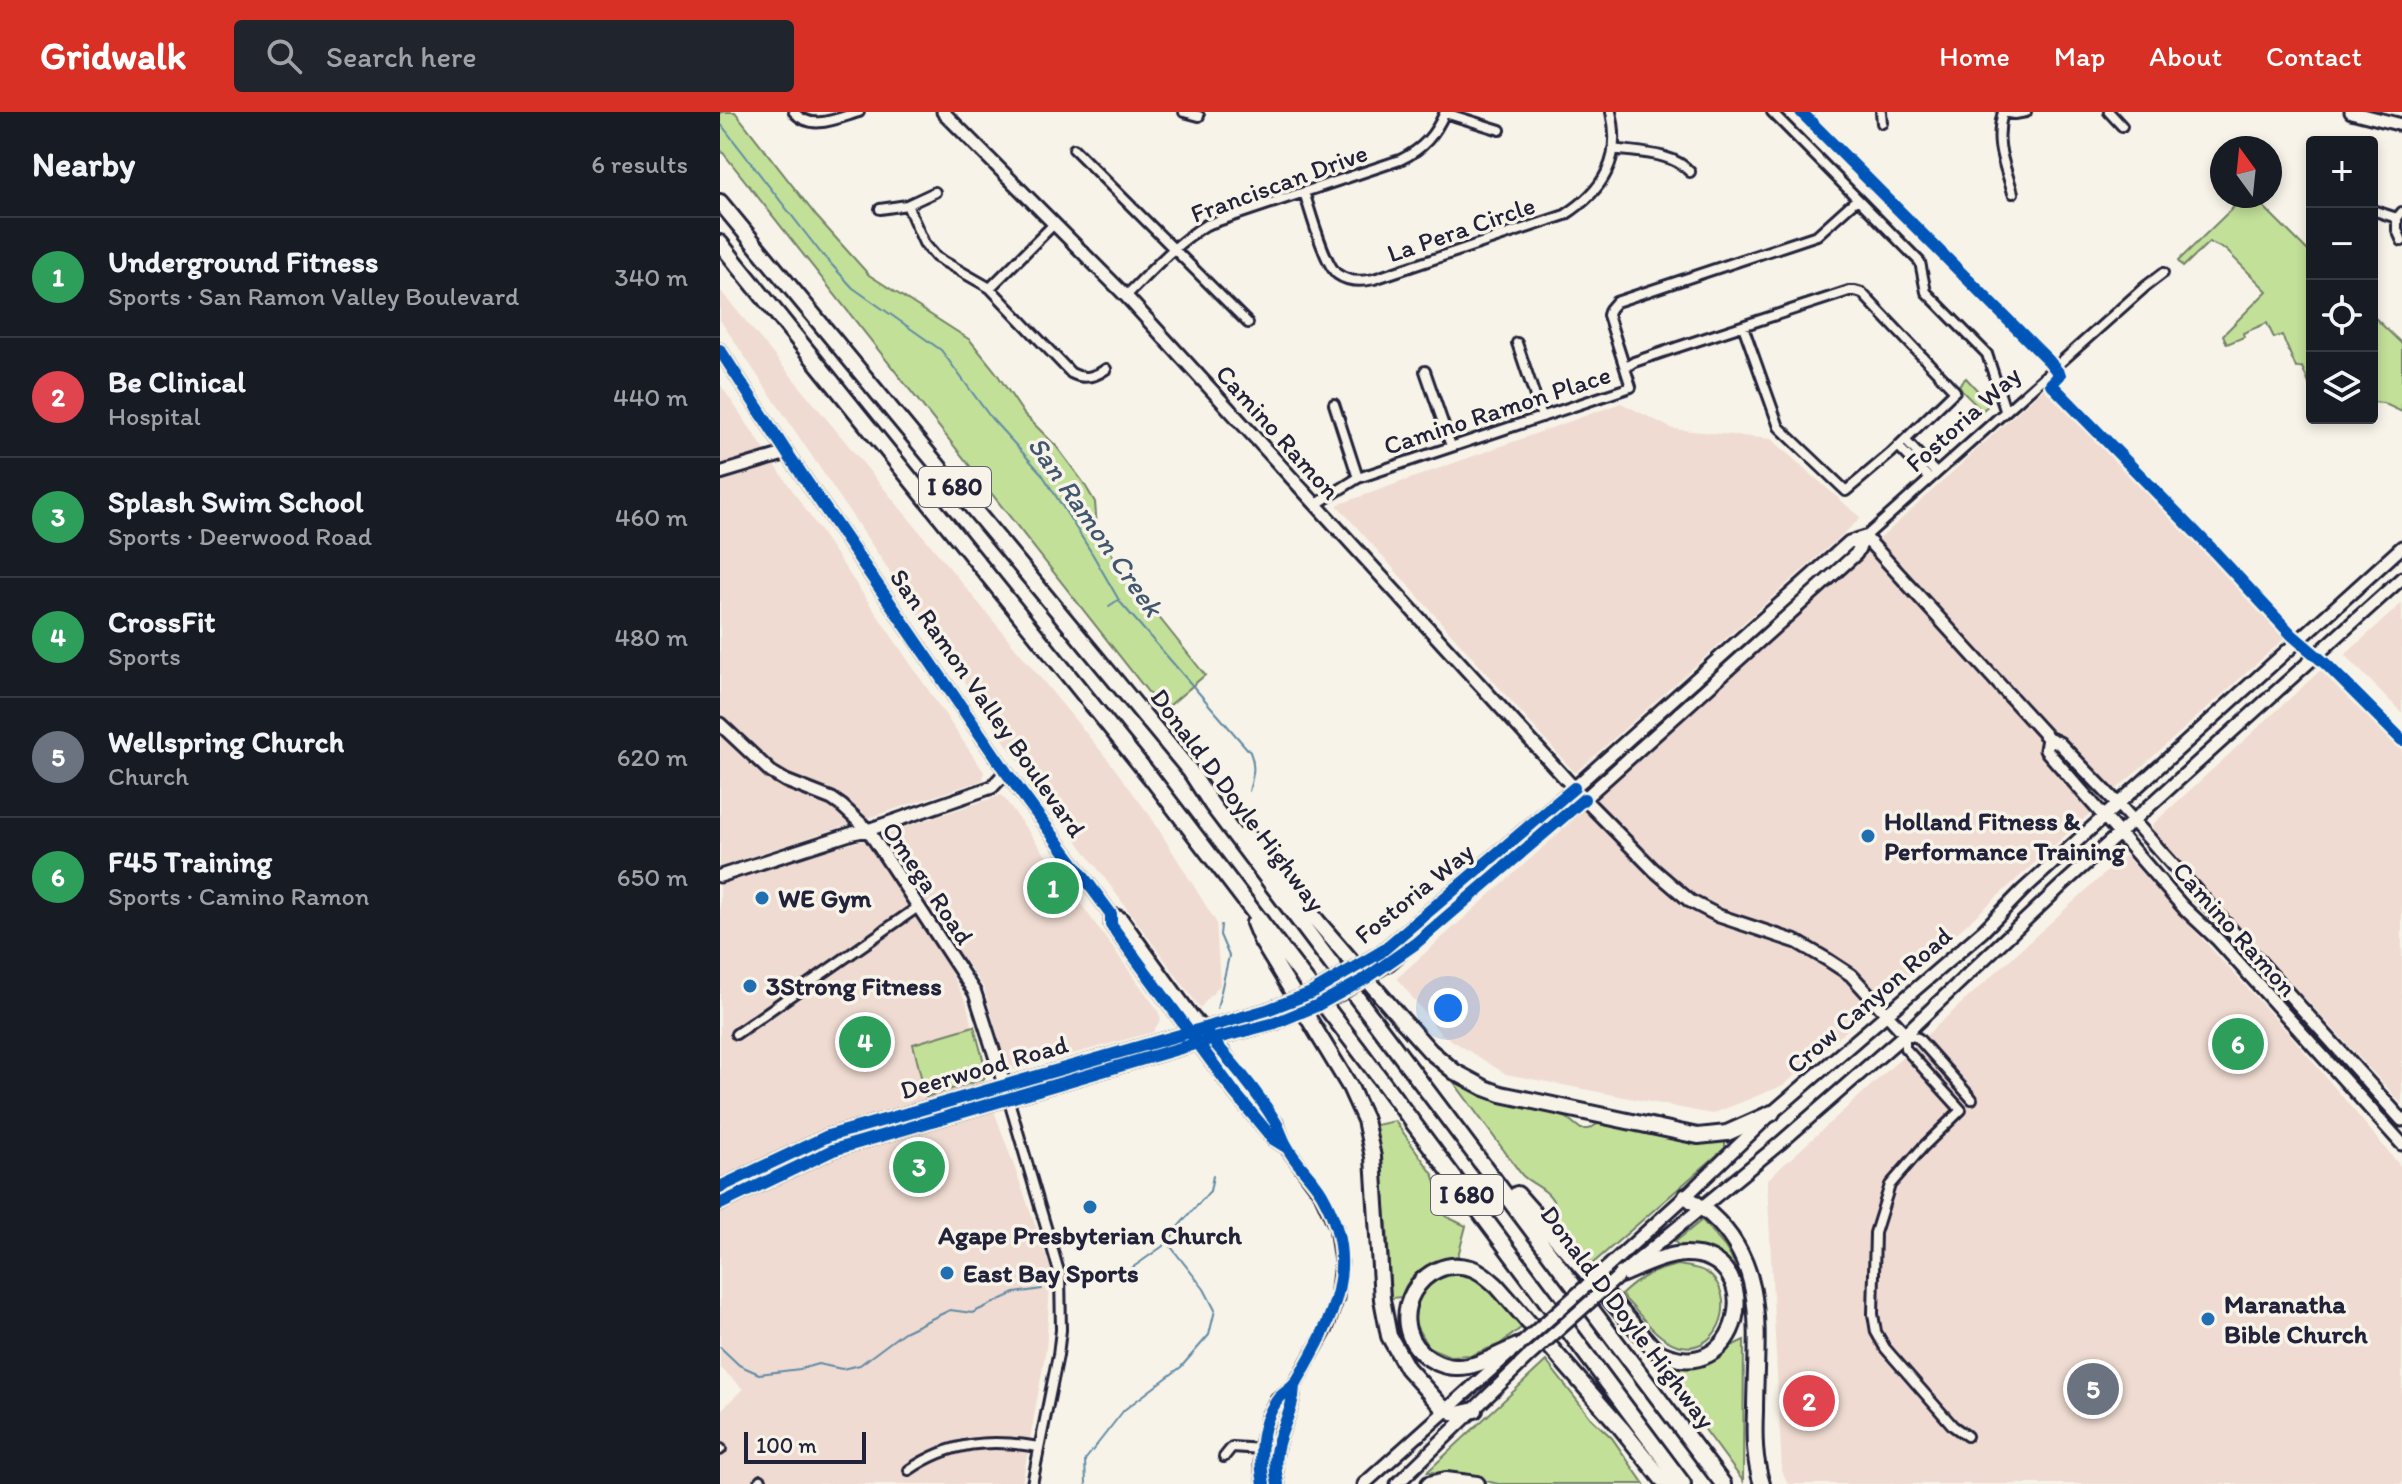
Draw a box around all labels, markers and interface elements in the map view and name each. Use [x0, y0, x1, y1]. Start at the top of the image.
search box [234, 20, 794, 92]
text: Gridwalk [40, 33, 186, 79]
icon: search [262, 34, 306, 78]
text: Search here [326, 38, 477, 75]
text: Home [1939, 39, 2010, 73]
text: Map [2054, 39, 2105, 73]
text: About [2149, 39, 2222, 73]
text: Contact [2266, 39, 2362, 73]
street label: Franciscan Drive [1186, 136, 1372, 230]
north arrow [2210, 136, 2282, 208]
map controls [2306, 136, 2378, 424]
button: + [2306, 136, 2378, 208]
text: Nearby [32, 144, 135, 185]
text: 6 results [591, 148, 688, 180]
street label: La Pera Circle [1383, 189, 1539, 269]
button: − [2306, 208, 2378, 280]
text: Underground Fitness [108, 243, 378, 280]
text: 1 [52, 261, 64, 293]
text: 340 m [614, 261, 688, 293]
text: Sports · San Ramon Valley Boulevard [108, 280, 519, 312]
button: locate [2306, 280, 2378, 352]
button: layers [2306, 352, 2378, 424]
street label: Camino Ramon [1209, 358, 1347, 506]
street label: Camino Ramon Place [1379, 358, 1615, 462]
street label: Fostoria Way [1899, 359, 2027, 479]
text: Be Clinical [108, 363, 246, 400]
text: 2 [51, 381, 65, 413]
text: 440 m [613, 381, 688, 413]
text: Hospital [108, 400, 201, 432]
water label: San Ramon Creek [1021, 429, 1172, 624]
road number: I 680 [919, 467, 991, 507]
text: Splash Swim School [108, 483, 364, 520]
text: 3 [51, 501, 65, 533]
text: 460 m [615, 501, 688, 533]
text: Sports · Deerwood Road [108, 520, 372, 552]
street label: San Ramon Valley Boulevard [883, 562, 1093, 844]
text: CrossFit [108, 603, 216, 640]
text: 4 [50, 621, 66, 653]
text: 480 m [614, 621, 688, 653]
text: Sports [108, 640, 181, 672]
street label: Donald D Doyle Highway [1144, 682, 1332, 918]
text: Wellspring Church [108, 723, 344, 760]
text: 5 [51, 741, 65, 773]
text: 620 m [617, 741, 688, 773]
text: Church [108, 760, 189, 792]
place label: Holland Fitness & Performance Training [1884, 805, 2125, 867]
street label: Omega Road [875, 815, 981, 951]
marker: Holland Fitness & Performance Training [1859, 827, 1877, 845]
street label: Fostoria Way [1348, 835, 1480, 951]
text: F45 Training [108, 843, 272, 880]
street label: Camino Ramon [2166, 855, 2304, 1003]
pin: 1 [1027, 858, 1079, 918]
text: 6 [51, 861, 65, 893]
text: 650 m [617, 861, 688, 893]
text: Sports · Camino Ramon [108, 880, 370, 912]
place label: WE Gym [778, 882, 873, 914]
marker: WE Gym [753, 889, 771, 907]
street label: Crow Canyon Road [1780, 919, 1958, 1081]
place label: 3Strong Fitness [766, 970, 942, 1002]
marker: 3Strong Fitness [741, 977, 759, 995]
your location [1428, 988, 1468, 1028]
pin: 4 [839, 1012, 891, 1072]
pin: 6 [2212, 1014, 2264, 1074]
street label: Deerwood Road [896, 1028, 1072, 1106]
pin: 3 [893, 1137, 945, 1197]
road number: I 680 [1431, 1175, 1503, 1215]
marker: Agape Presbyterian Church [1081, 1198, 1099, 1216]
street label: Donald D Doyle Highway [1534, 1199, 1722, 1435]
place label: Agape Presbyterian Church [937, 1219, 1243, 1251]
place label: East Bay Sports [963, 1257, 1139, 1289]
marker: East Bay Sports [938, 1264, 956, 1282]
place label: Maranatha Bible Church [2224, 1288, 2368, 1350]
marker: Maranatha Bible Church [2199, 1310, 2217, 1328]
pin: 5 [2067, 1359, 2119, 1419]
pin: 2 [1783, 1371, 1835, 1431]
scale bar [744, 1428, 866, 1464]
text: 100 m [756, 1432, 817, 1459]

